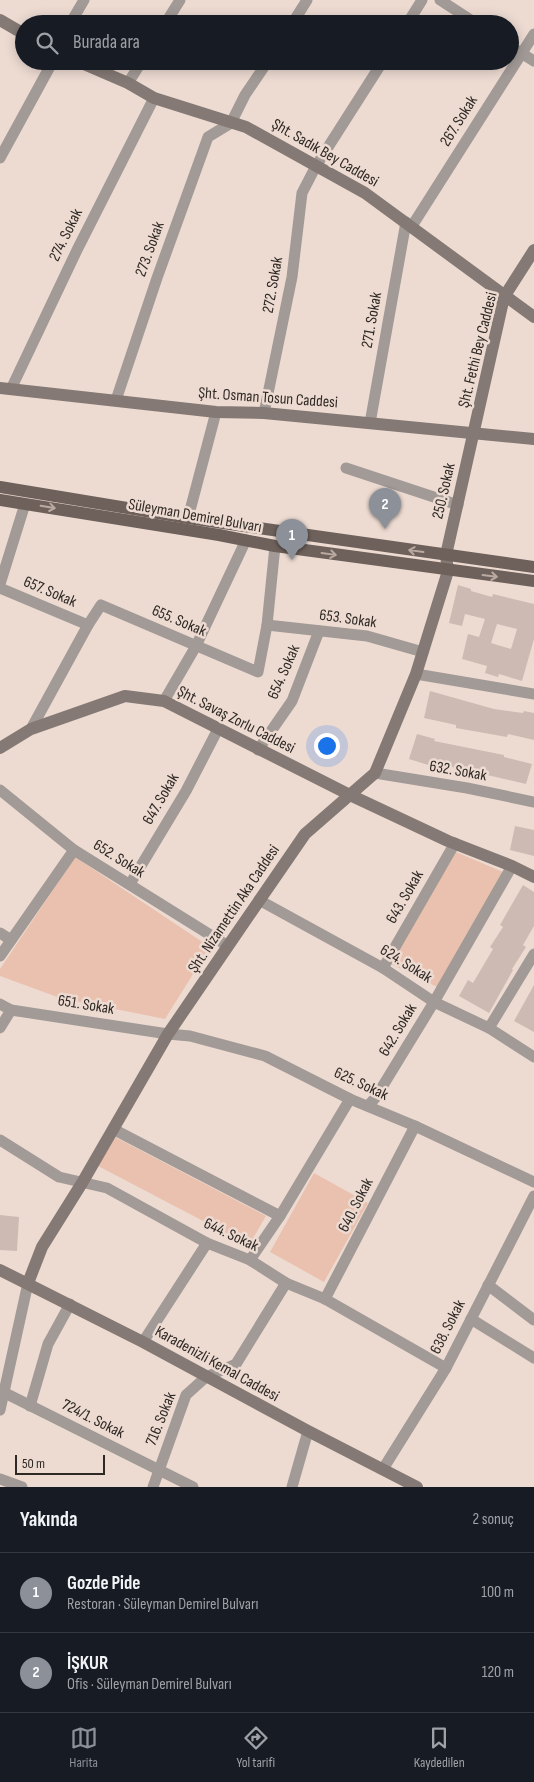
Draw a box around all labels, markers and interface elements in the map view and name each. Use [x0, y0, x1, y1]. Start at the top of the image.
search box [15, 15, 519, 70]
icon: search [33, 29, 61, 57]
text: Burada ara [73, 31, 140, 54]
street label: 267. Sokak [436, 92, 482, 150]
street label: Şht. Sadık Bey Caddesi [268, 115, 382, 191]
street label: 274. Sokak [45, 206, 87, 264]
street label: 273. Sokak [131, 219, 169, 279]
street label: 272. Sokak [259, 255, 287, 315]
street label: 271. Sokak [358, 290, 386, 350]
street label: Şht. Fethi Bey Caddesi [454, 290, 502, 410]
street label: Şht. Osman Tosun Caddesi [198, 384, 338, 412]
street label: 250. Sokak [428, 461, 460, 521]
pin: 2 [369, 488, 401, 529]
street label: Süleyman Demirel Bulvarı [127, 495, 263, 537]
one-way arrow [40, 503, 56, 513]
pin: 1 [276, 519, 308, 560]
one-way arrow [409, 546, 425, 556]
one-way arrow [321, 549, 337, 559]
one-way arrow [482, 571, 498, 581]
street label: 657. Sokak [21, 572, 79, 612]
street label: 655. Sokak [149, 601, 209, 641]
street label: 653. Sokak [318, 606, 378, 632]
street label: 654. Sokak [264, 642, 304, 702]
street label: Şht. Savaş Zorlu Caddesi [174, 682, 298, 758]
your location [314, 733, 340, 759]
street label: 632. Sokak [428, 757, 488, 785]
street label: 647. Sokak [139, 770, 183, 828]
street label: 652. Sokak [90, 836, 148, 882]
street label: Şht. Nizamettin Aka Caddesi [184, 841, 284, 977]
street label: 643. Sokak [382, 867, 428, 927]
street label: 624. Sokak [376, 941, 436, 987]
street label: 651. Sokak [56, 991, 116, 1019]
street label: 642. Sokak [375, 1000, 421, 1060]
street label: 625. Sokak [331, 1063, 391, 1105]
street label: 640. Sokak [334, 1175, 378, 1235]
street label: 644. Sokak [201, 1214, 261, 1256]
street label: 638. Sokak [426, 1297, 470, 1357]
street label: Karadenizli Kemal Caddesi [152, 1322, 282, 1406]
street label: 716. Sokak [142, 1389, 180, 1449]
street label: 724/1. Sokak [59, 1395, 127, 1443]
scale bar [15, 1452, 105, 1475]
text: 50 m [22, 1455, 45, 1472]
text: Yakında [20, 1507, 77, 1532]
text: 2 sonuç [473, 1510, 514, 1529]
text: Gozde Pide [67, 1572, 140, 1595]
text: 1 [33, 1583, 39, 1602]
text: 100 m [481, 1583, 514, 1602]
text: Restoran · Süleyman Demirel Bulvarı [67, 1595, 259, 1614]
text: İŞKUR [67, 1652, 108, 1675]
text: 2 [32, 1663, 40, 1682]
text: 120 m [482, 1663, 514, 1682]
text: Ofis · Süleyman Demirel Bulvarı [67, 1675, 232, 1694]
tab: Harita [69, 1724, 98, 1771]
tab: Yol tarifi [237, 1724, 275, 1771]
tab: Kaydedilen [414, 1724, 465, 1771]

